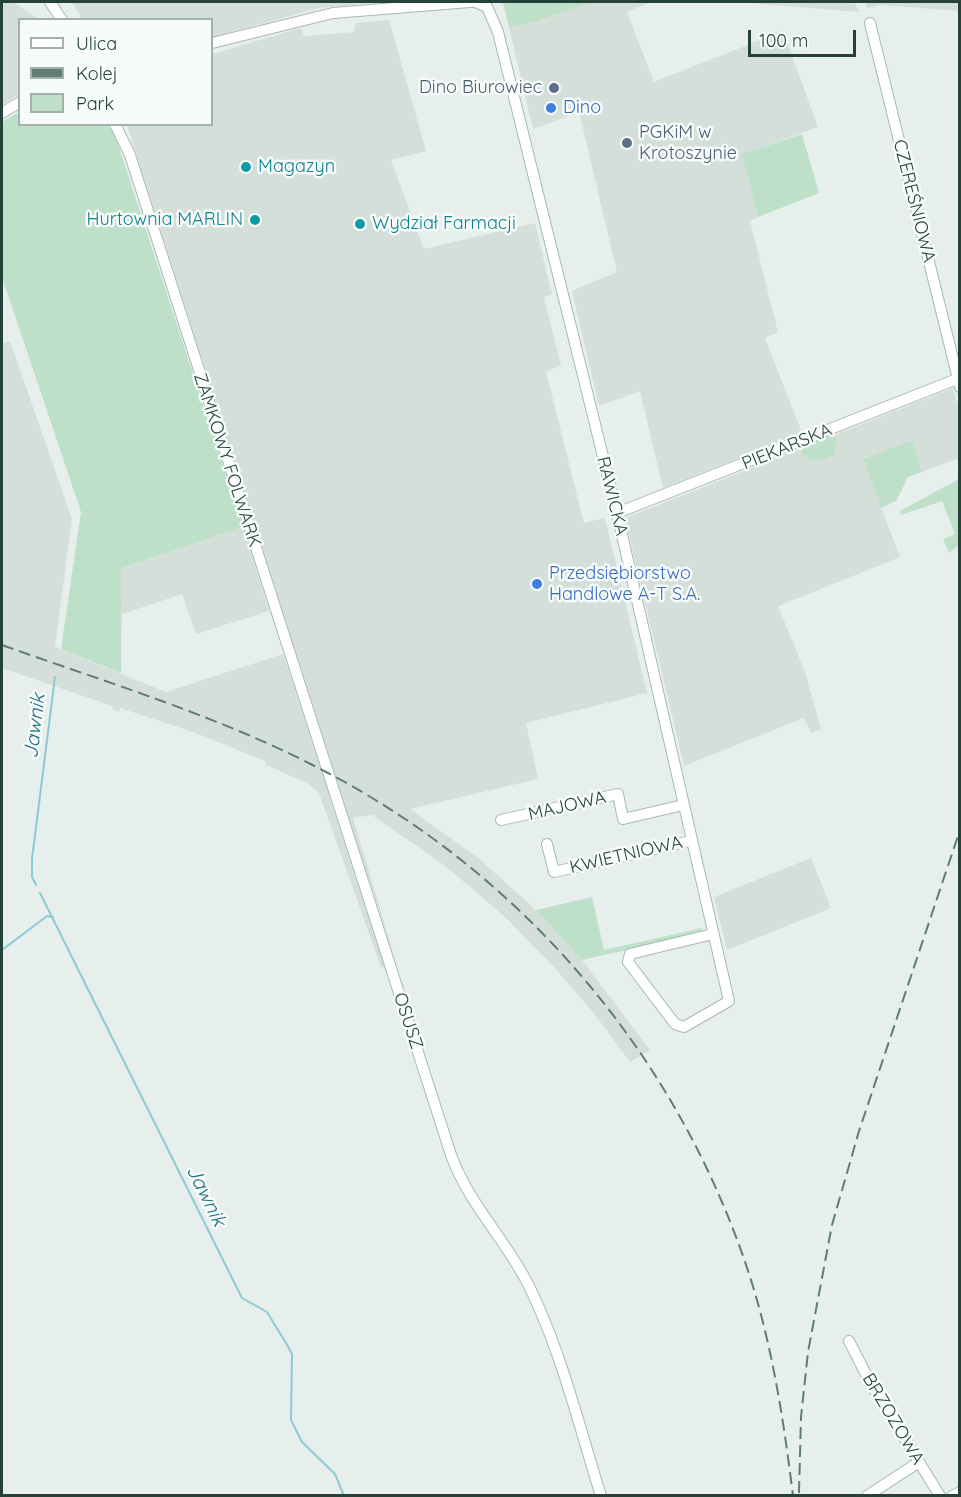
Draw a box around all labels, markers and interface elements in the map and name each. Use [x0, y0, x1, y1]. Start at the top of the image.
legend [18, 18, 213, 126]
scale bar [751, 18, 859, 56]
text: 100 m [759, 29, 808, 52]
text: Ulica [76, 32, 117, 55]
text: Kolej [76, 62, 118, 85]
place label: Dino Biurowiec [419, 77, 542, 99]
marker: Dino Biurowiec [547, 81, 561, 95]
text: Park [76, 92, 114, 115]
place label: Dino [563, 97, 601, 119]
marker: Dino [544, 101, 558, 115]
place label: PGKiM w Krotoszynie [639, 122, 737, 164]
marker: PGKiM w Krotoszynie [620, 136, 634, 150]
street label: CZEREŚNIOWA [888, 137, 940, 265]
place label: Magazyn [258, 156, 335, 178]
marker: Magazyn [239, 160, 253, 174]
place label: Hurtownia MARLIN [87, 209, 243, 231]
marker: Hurtownia MARLIN [248, 213, 262, 227]
place label: Wydział Farmacji [372, 213, 516, 235]
marker: Wydział Farmacji [353, 217, 367, 231]
street label: ZAMKOWY FOLWARK [189, 370, 265, 550]
street label: PIEKARSKA [739, 419, 835, 475]
street label: RAWICKA [592, 454, 632, 538]
place label: Przedsiębiorstwo Handlowe A-T S.A. [549, 563, 700, 606]
marker: Przedsiębiorstwo Handlowe A-T S.A. [530, 577, 544, 591]
water label: Jawnik [19, 692, 51, 760]
street label: MAJOWA [526, 787, 608, 825]
street label: KWIETNIOWA [568, 832, 684, 878]
street label: OSUSZ [389, 990, 427, 1052]
water label: Jawnik [181, 1162, 231, 1230]
street label: BRZOZOWA [857, 1369, 929, 1469]

